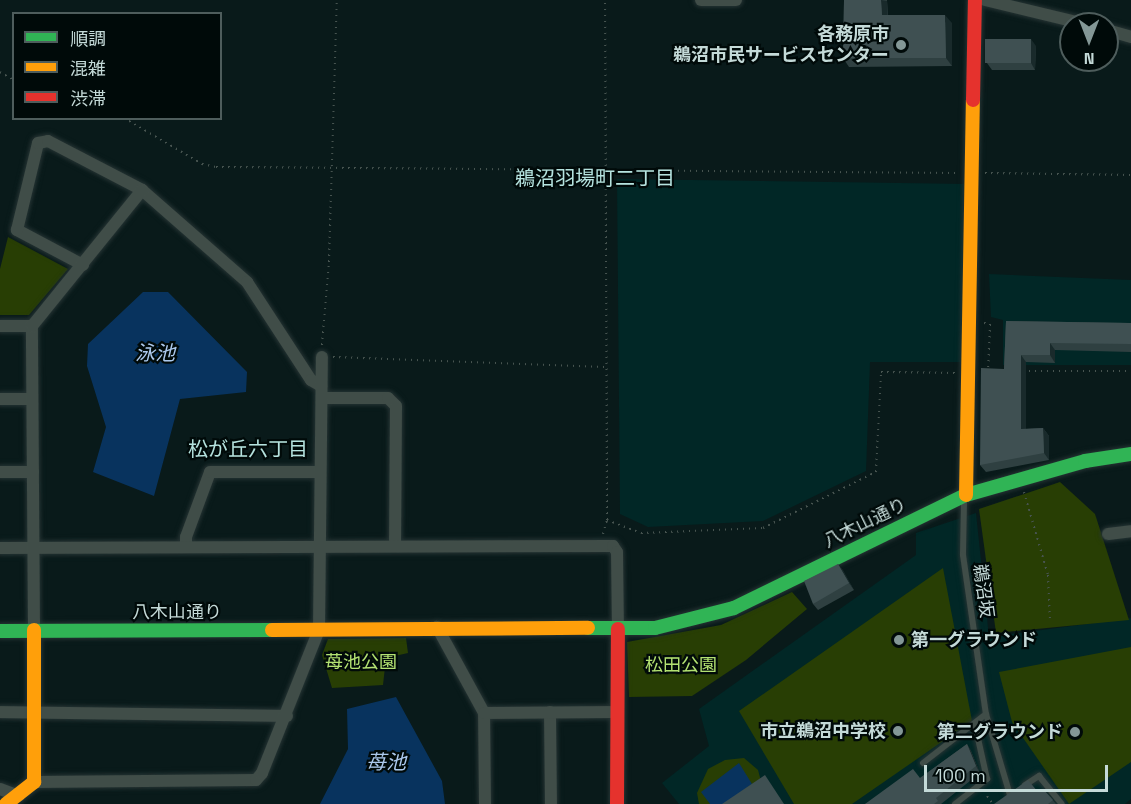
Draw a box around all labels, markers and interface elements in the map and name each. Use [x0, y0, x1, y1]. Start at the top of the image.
legend [12, 12, 222, 120]
north arrow [1059, 12, 1119, 72]
place label: 各務原市 鵜沼市民サービスセンター [673, 24, 889, 66]
text: 順調 [70, 27, 106, 50]
marker: 各務原市 鵜沼市民サービスセンター [894, 38, 908, 52]
text: N [1084, 48, 1094, 69]
text: 混雑 [70, 57, 106, 80]
text: 渋滞 [70, 87, 106, 110]
district label: 鵜沼羽場町二丁目 [515, 166, 675, 190]
water label: 泳池 [135, 341, 175, 365]
district label: 松が丘六丁目 [188, 437, 308, 461]
street label: 八木山通り [820, 494, 910, 552]
street label: 鵜沼坂 [969, 563, 997, 619]
street label: 八木山通り [132, 601, 222, 623]
place label: 第一グラウンド [911, 629, 1037, 651]
marker: 第一グラウンド [892, 633, 906, 647]
park label: 苺池公園 [325, 651, 397, 673]
park label: 松田公園 [645, 654, 717, 676]
place label: 市立鵜沼中学校 [760, 720, 886, 742]
place label: 第二グラウンド [937, 721, 1063, 743]
marker: 市立鵜沼中学校 [891, 724, 905, 738]
marker: 第二グラウンド [1068, 725, 1082, 739]
water label: 苺池 [366, 750, 406, 774]
scale bar [927, 753, 1112, 791]
text: 100 m [935, 764, 986, 787]

